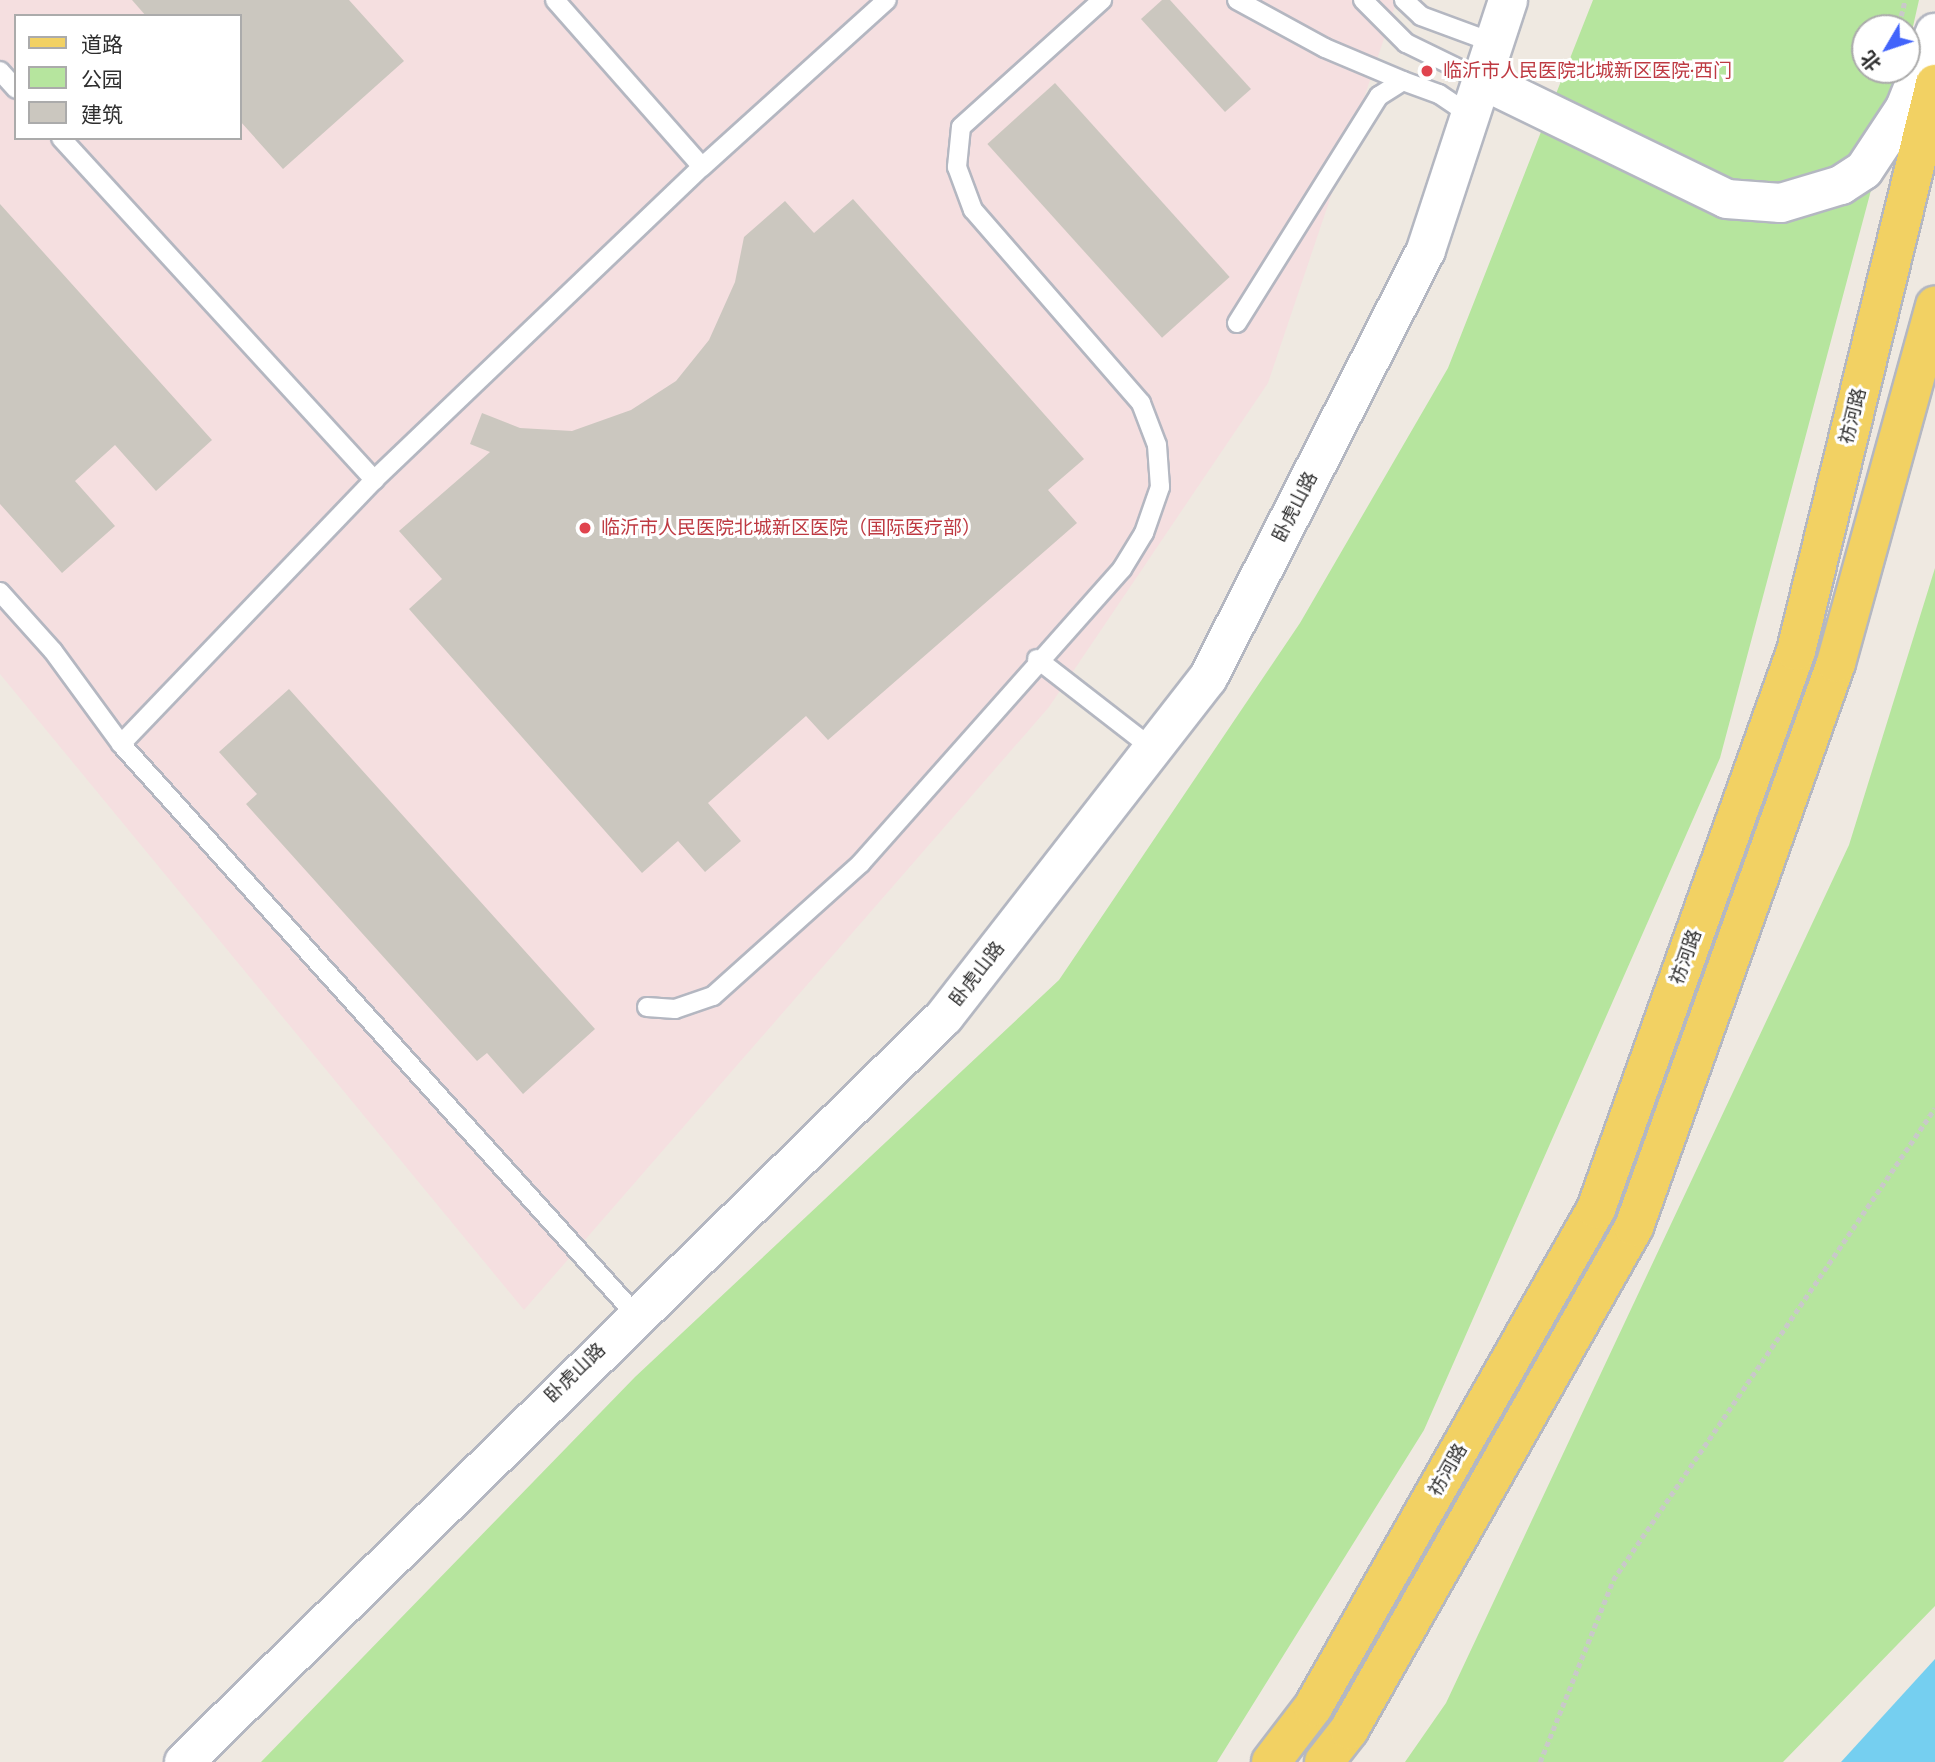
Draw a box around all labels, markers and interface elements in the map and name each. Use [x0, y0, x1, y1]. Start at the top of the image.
legend [14, 14, 242, 140]
north arrow [1851, 14, 1921, 84]
text: 道路 [81, 32, 123, 58]
text: 北 [1856, 47, 1886, 76]
place label: 临沂市人民医院北城新区医院·西门 [1443, 60, 1732, 82]
marker: 临沂市人民医院北城新区医院·西门 [1417, 61, 1437, 81]
text: 公园 [81, 67, 123, 93]
text: 建筑 [81, 102, 123, 128]
street label: 祊河路 [1835, 386, 1871, 446]
street label: 卧虎山路 [1268, 468, 1322, 546]
place label: 临沂市人民医院北城新区医院（国际医疗部） [601, 517, 981, 539]
marker: 临沂市人民医院北城新区医院（国际医疗部） [575, 518, 595, 538]
street label: 祊河路 [1666, 926, 1706, 988]
street label: 卧虎山路 [945, 937, 1009, 1011]
street label: 卧虎山路 [540, 1338, 610, 1408]
street label: 祊河路 [1424, 1440, 1472, 1500]

